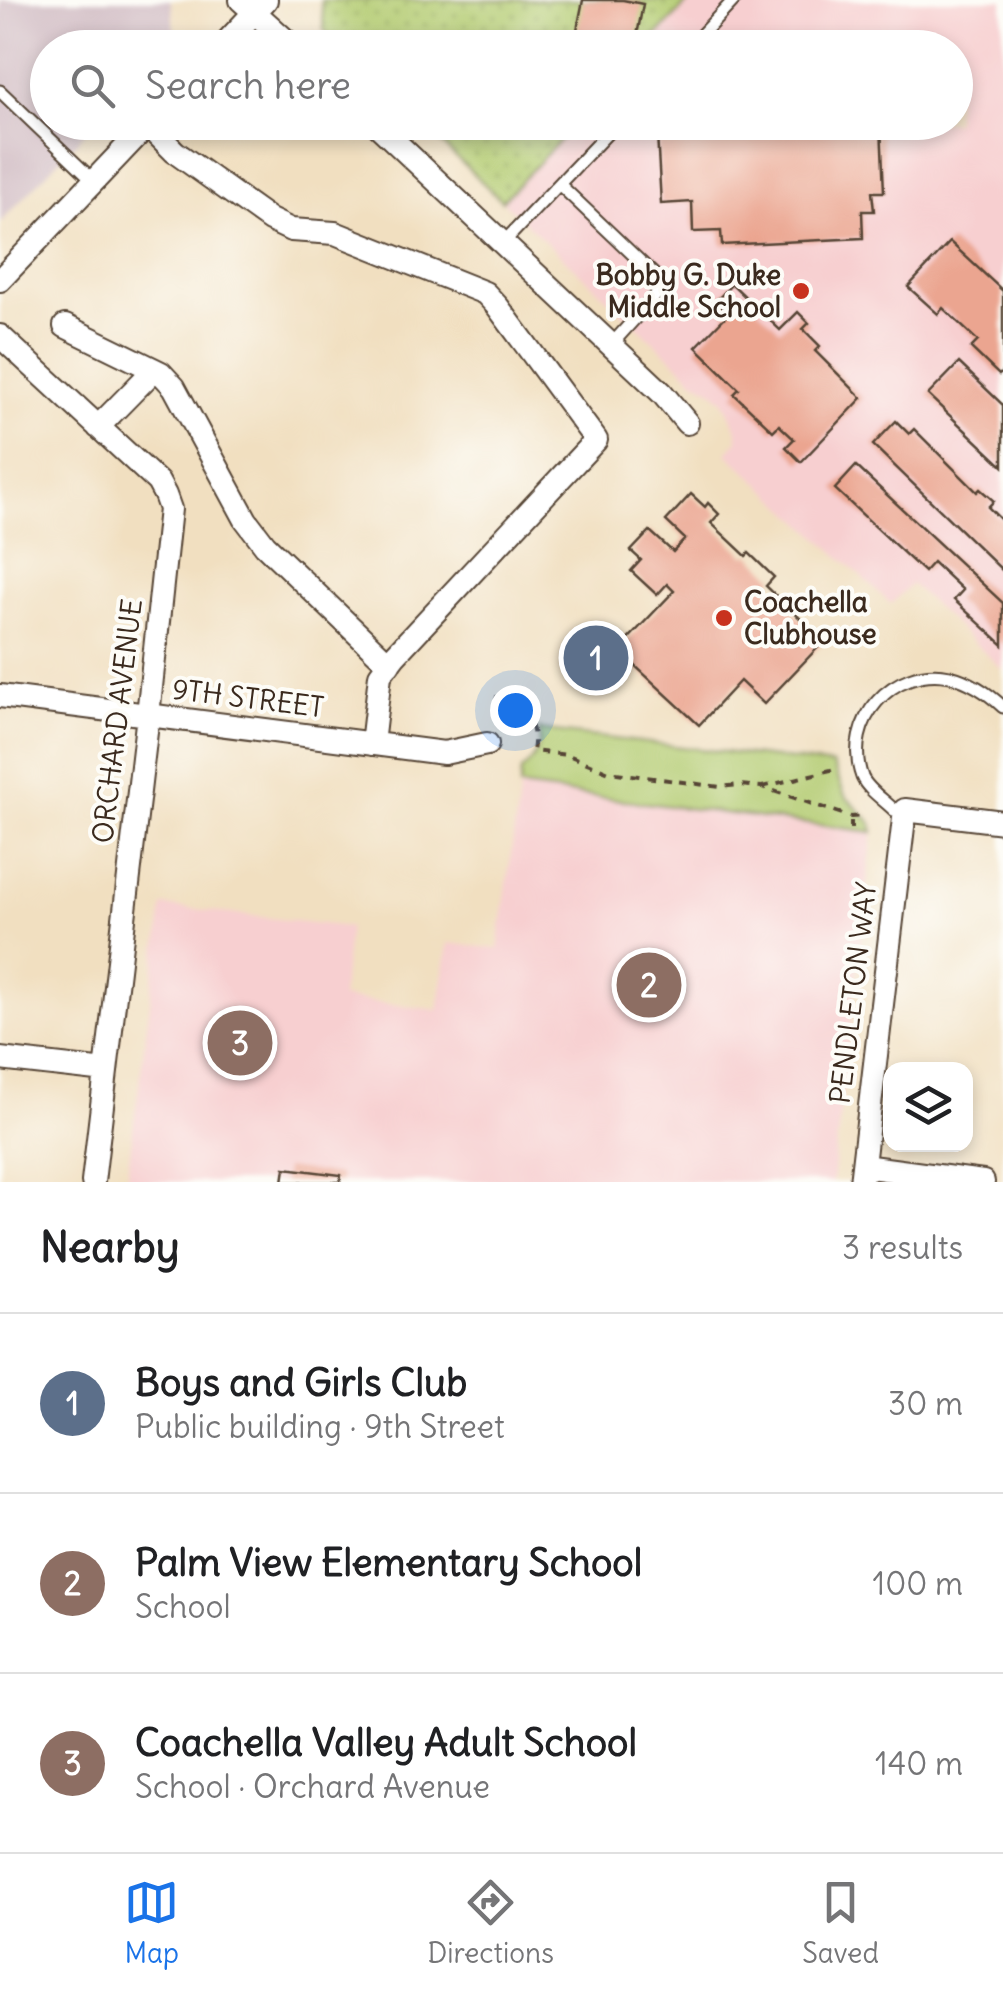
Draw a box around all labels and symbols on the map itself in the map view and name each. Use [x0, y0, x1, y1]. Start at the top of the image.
place label: Bobby G. Duke Middle School [595, 257, 781, 325]
marker: Bobby G. Duke Middle School [790, 280, 812, 302]
place label: Coachella Clubhouse [744, 584, 877, 652]
street label: ORCHARD AVENUE [84, 597, 150, 845]
marker: Coachella Clubhouse [713, 607, 735, 629]
pin: 1 [564, 620, 628, 696]
street label: 9TH STREET [170, 671, 326, 725]
your location [490, 685, 541, 736]
street label: PENDLETON WAY [822, 880, 885, 1106]
pin: 2 [616, 948, 682, 1022]
pin: 3 [208, 1006, 272, 1080]

